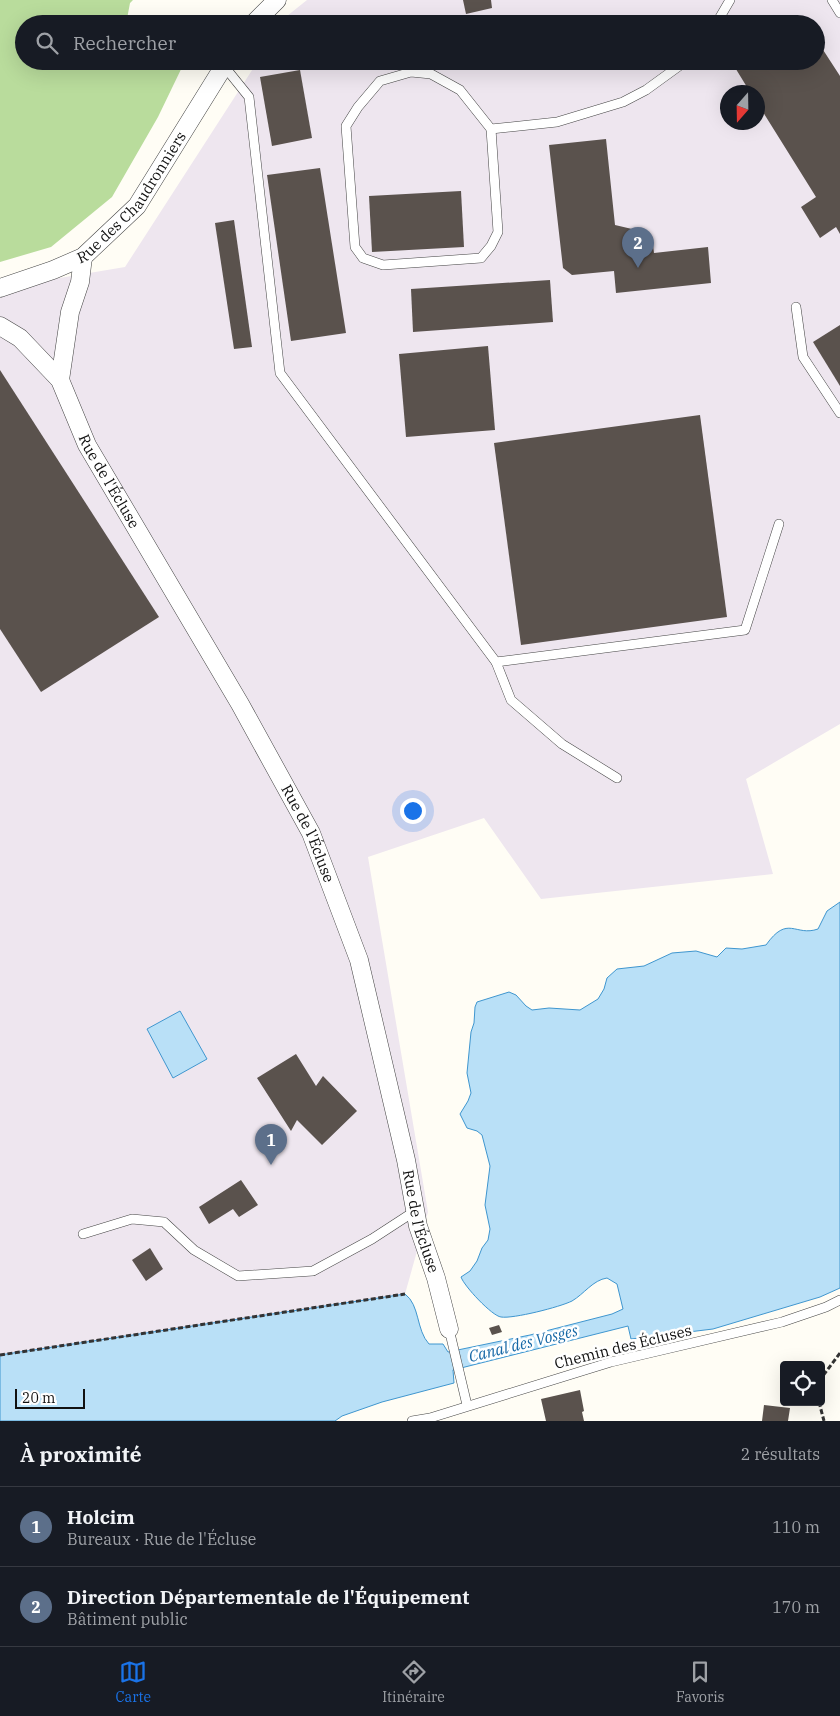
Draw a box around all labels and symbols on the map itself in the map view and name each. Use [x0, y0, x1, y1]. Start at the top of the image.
north arrow [720, 85, 765, 130]
street label: Rue des Chaudronniers [74, 128, 190, 267]
pin: 2 [622, 227, 654, 268]
street label: Rue de l'Écluse [75, 431, 144, 532]
street label: Rue de l'Écluse [277, 781, 339, 885]
your location [400, 798, 426, 824]
pin: 1 [255, 1124, 287, 1165]
street label: Rue de l'Écluse [399, 1168, 443, 1275]
water label: Canal des Vosges [466, 1320, 580, 1366]
street label: Chemin des Écluses [552, 1320, 694, 1373]
scale bar [15, 1386, 85, 1409]

